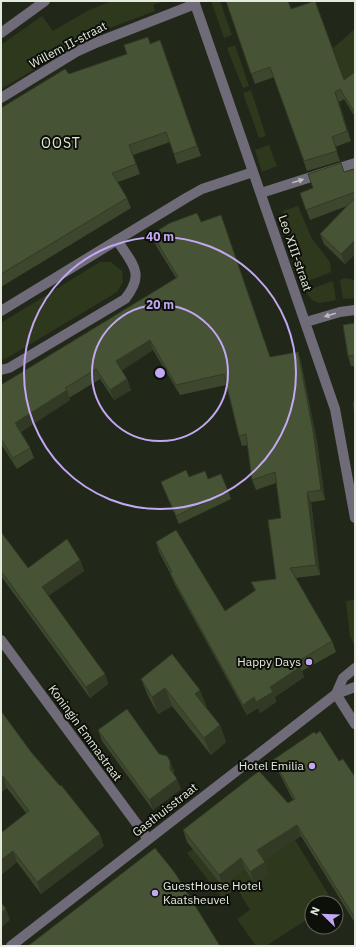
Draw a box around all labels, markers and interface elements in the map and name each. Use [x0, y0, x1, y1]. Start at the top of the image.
street label: Willem II-straat [27, 18, 109, 71]
district label: OOST [41, 134, 81, 152]
one-way arrow [292, 178, 304, 184]
street label: Leo XIII-straat [275, 213, 316, 293]
text: 40 m [146, 229, 174, 244]
text: 20 m [146, 297, 174, 312]
one-way arrow [324, 312, 336, 318]
centre of rings [153, 366, 167, 380]
place label: Happy Days [237, 654, 301, 669]
marker: Happy Days [304, 657, 314, 667]
street label: Koningin Emmastraat [45, 682, 125, 784]
place label: Hotel Emilia [239, 758, 305, 773]
marker: Hotel Emilia [307, 761, 317, 771]
street label: Gasthuisstraat [129, 780, 200, 840]
place label: GuestHouse Hotel Kaatsheuvel [163, 878, 261, 907]
marker: GuestHouse Hotel Kaatsheuvel [150, 888, 160, 898]
north arrow [304, 895, 344, 935]
text: N [307, 905, 323, 917]

